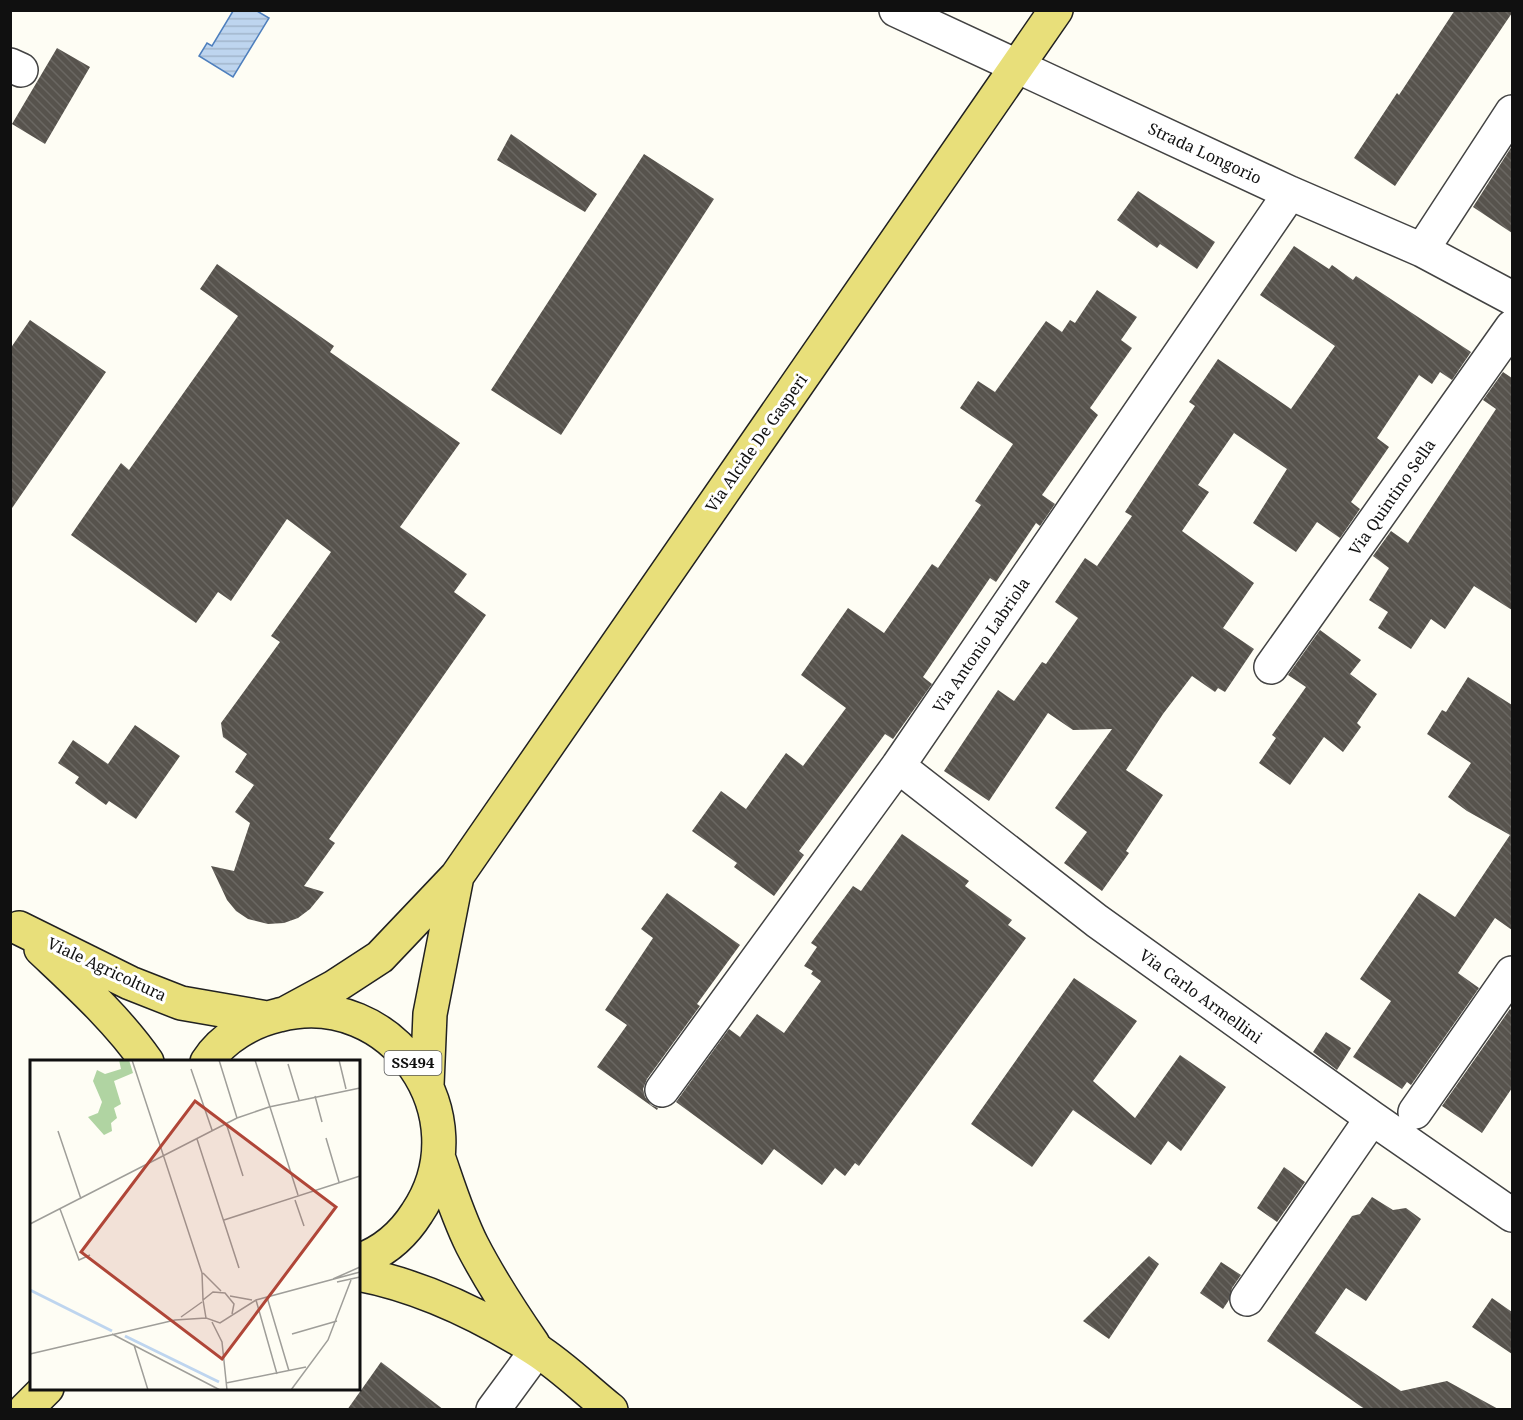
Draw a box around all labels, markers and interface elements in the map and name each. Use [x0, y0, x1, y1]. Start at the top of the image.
street label: Strada Longorio [1145, 117, 1265, 189]
street label: Via Alcide De Gasperi [700, 370, 812, 516]
street label: Via Quintino Sella [1344, 434, 1440, 560]
street label: Via Antonio Labriola [927, 573, 1035, 717]
street label: Viale Agricoltura [44, 932, 170, 1006]
street label: Via Carlo Armellini [1135, 944, 1267, 1048]
road number: SS494 [384, 1051, 442, 1075]
inset map [30, 1060, 360, 1390]

